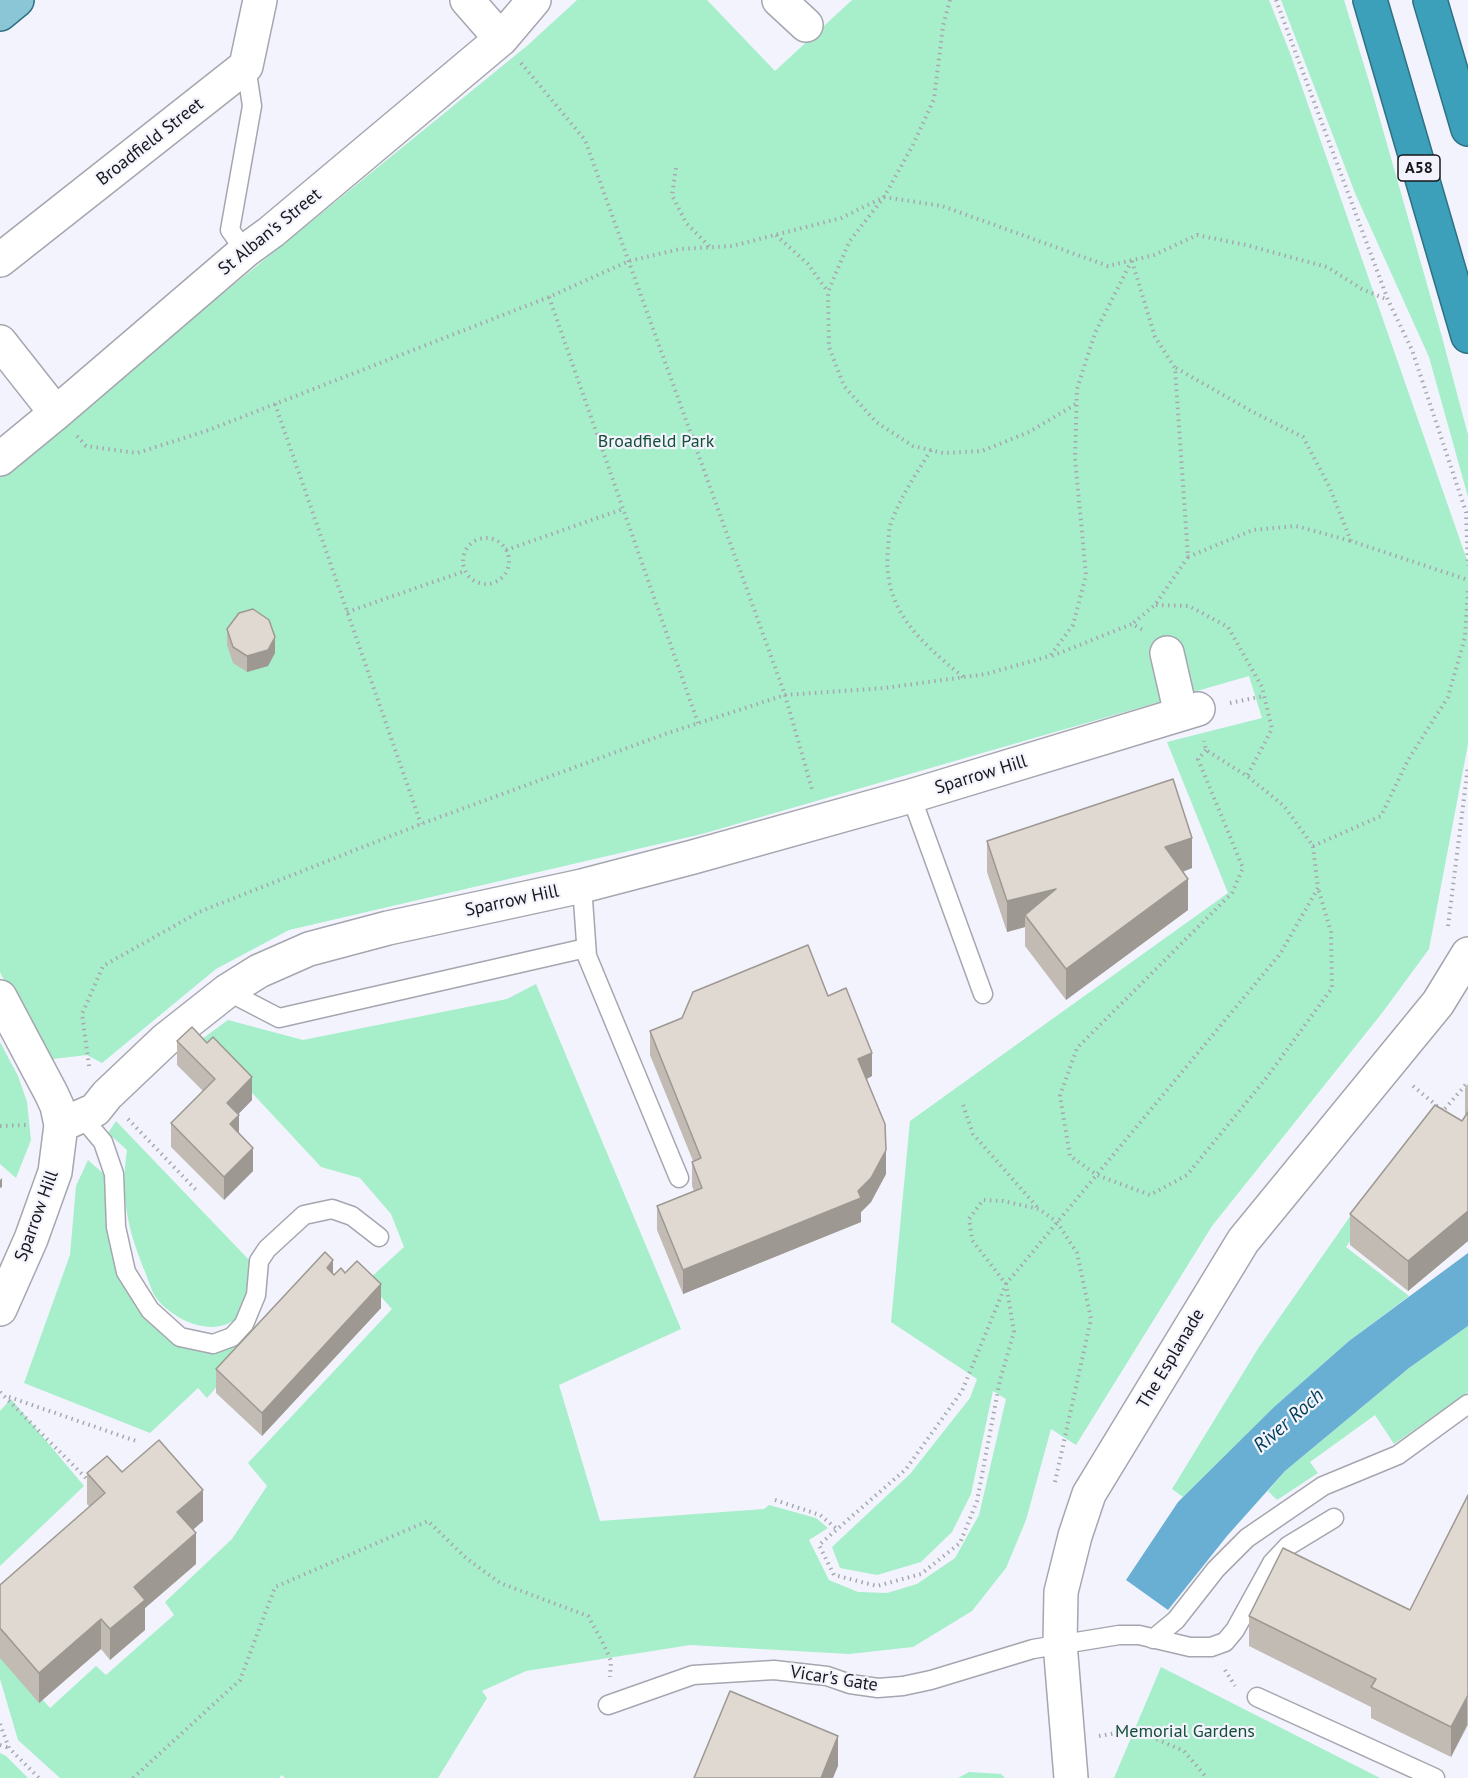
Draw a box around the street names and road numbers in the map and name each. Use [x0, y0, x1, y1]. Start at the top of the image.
street label: Broadfield Street [92, 94, 208, 190]
road number: A58 [1398, 155, 1440, 181]
street label: St Alban's Street [214, 184, 326, 280]
street label: Sparrow Hill [932, 751, 1030, 799]
street label: Sparrow Hill [463, 881, 561, 921]
street label: Sparrow Hill [11, 1167, 63, 1265]
street label: The Esplanade [1133, 1305, 1209, 1413]
street label: Vicar's Gate [789, 1661, 879, 1697]

